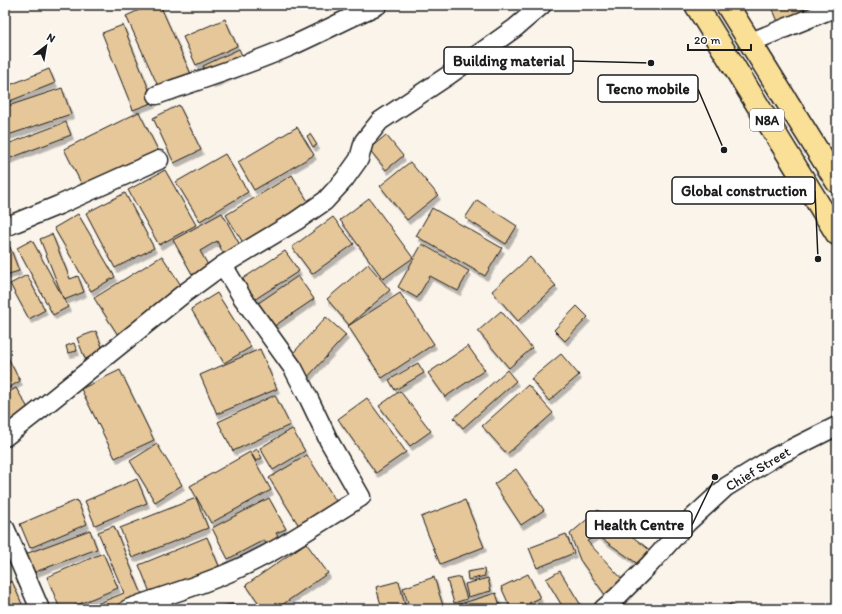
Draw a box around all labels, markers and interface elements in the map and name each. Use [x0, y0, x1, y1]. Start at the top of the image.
north arrow [26, 26, 66, 66]
scale bar [688, 26, 751, 52]
text: N [44, 30, 57, 45]
text: 20 m [694, 33, 721, 47]
callout: Building material [444, 47, 573, 74]
text: Building material [453, 52, 566, 71]
callout: Tecno mobile [598, 75, 698, 102]
text: Tecno mobile [605, 80, 690, 98]
road number: N8A [750, 109, 784, 131]
callout: Global construction [672, 177, 815, 204]
text: Global construction [681, 182, 808, 200]
street label: Chief Street [723, 443, 793, 495]
callout: Health Centre [586, 511, 692, 538]
text: Health Centre [594, 516, 684, 534]

